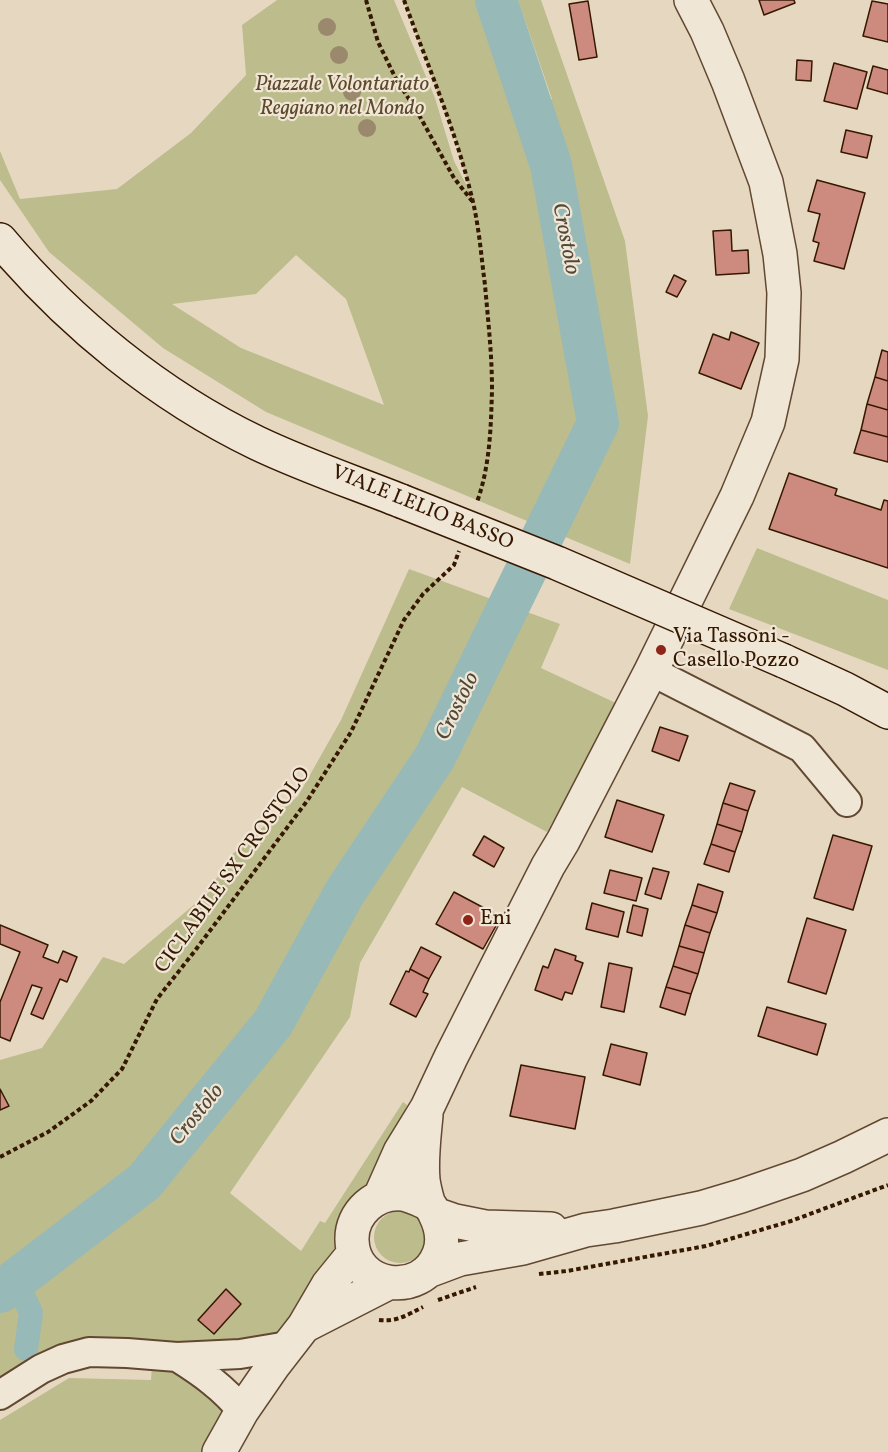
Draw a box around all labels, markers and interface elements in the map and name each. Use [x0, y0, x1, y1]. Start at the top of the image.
park label: Piazzale Volontariato Reggiano nel Mondo [255, 73, 429, 123]
water label: Crostolo [544, 201, 584, 277]
street label: VIALE LELIO BASSO [327, 461, 517, 557]
place label: Via Tassoni - Casello Pozzo [673, 625, 799, 675]
marker: Via Tassoni - Casello Pozzo [654, 643, 668, 657]
water label: Crostolo [431, 669, 487, 745]
street label: CICLABILE SX CROSTOLO [151, 763, 317, 979]
place label: Eni [480, 907, 511, 933]
marker: Eni [461, 913, 475, 927]
water label: Crostolo [165, 1080, 231, 1152]

